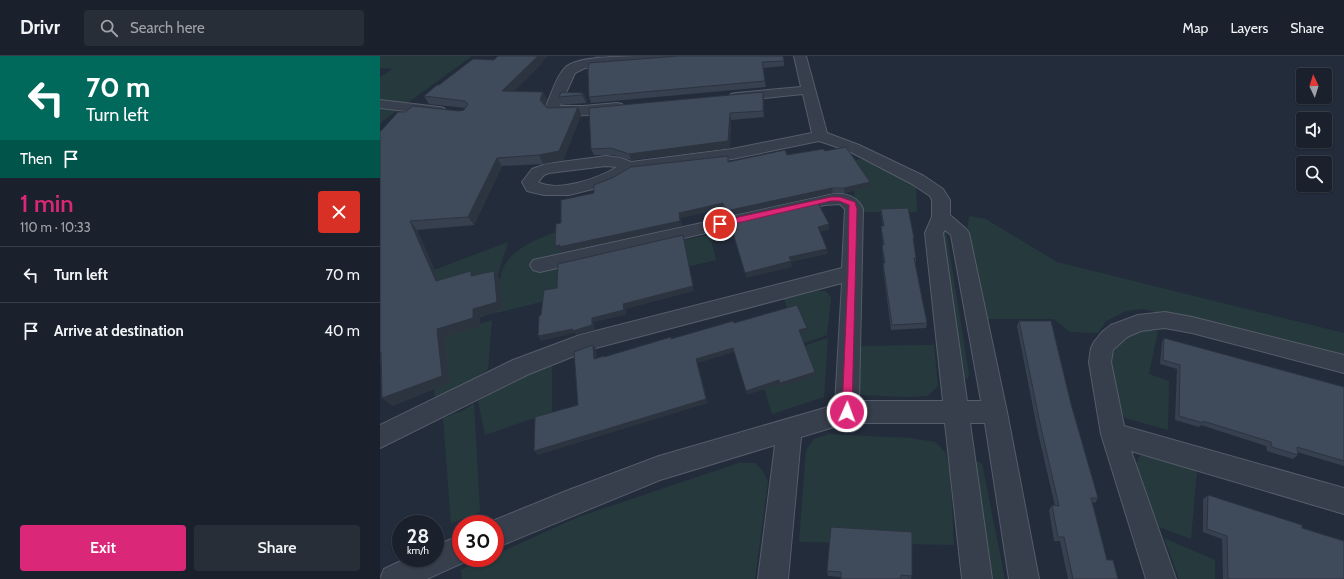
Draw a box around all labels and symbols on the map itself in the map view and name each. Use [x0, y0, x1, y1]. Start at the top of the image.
north arrow [1296, 68, 1332, 104]
pin [703, 207, 737, 241]
position arrow [826, 391, 868, 433]
speed limit sign: 30 [452, 515, 504, 567]

